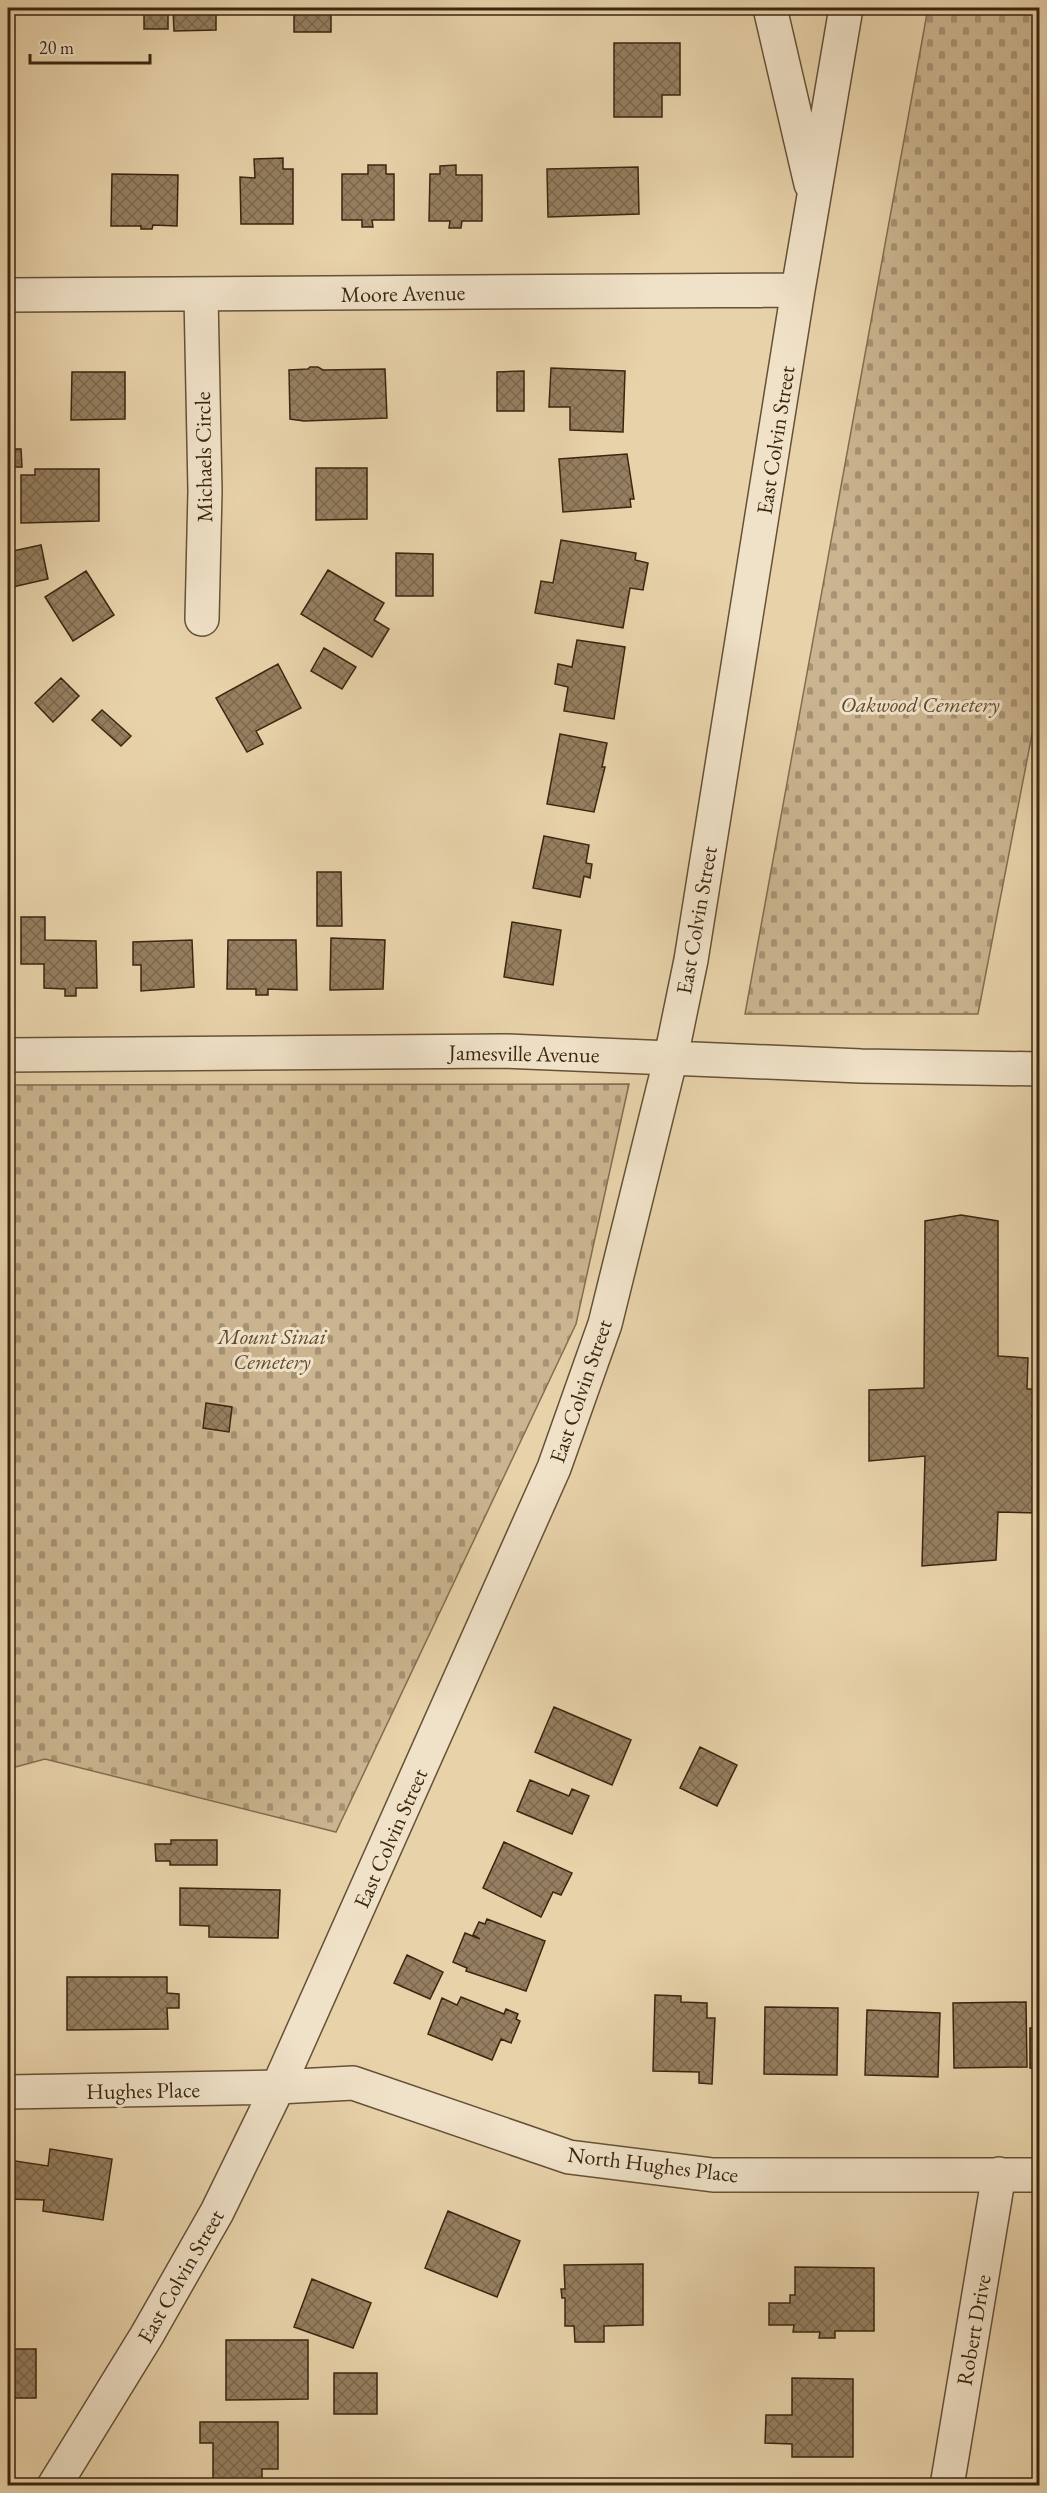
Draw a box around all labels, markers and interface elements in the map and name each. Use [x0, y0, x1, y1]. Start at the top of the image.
scale bar [30, 27, 150, 65]
text: 20 m [39, 36, 74, 59]
street label: Moore Avenue [340, 278, 466, 309]
street label: East Colvin Street [749, 364, 802, 516]
street label: Michaels Circle [188, 391, 219, 523]
park label: Oakwood Cemetery [840, 690, 1000, 719]
street label: East Colvin Street [669, 844, 724, 996]
street label: Jamesville Avenue [446, 1038, 600, 1069]
street label: East Colvin Street [542, 1315, 619, 1467]
park label: Mount Sinai Cemetery [216, 1322, 328, 1376]
street label: East Colvin Street [347, 1764, 434, 1913]
street label: Hughes Place [86, 2075, 201, 2106]
street label: North Hughes Place [566, 2140, 740, 2189]
street label: East Colvin Street [130, 2204, 231, 2348]
street label: Robert Drive [949, 2272, 998, 2388]

